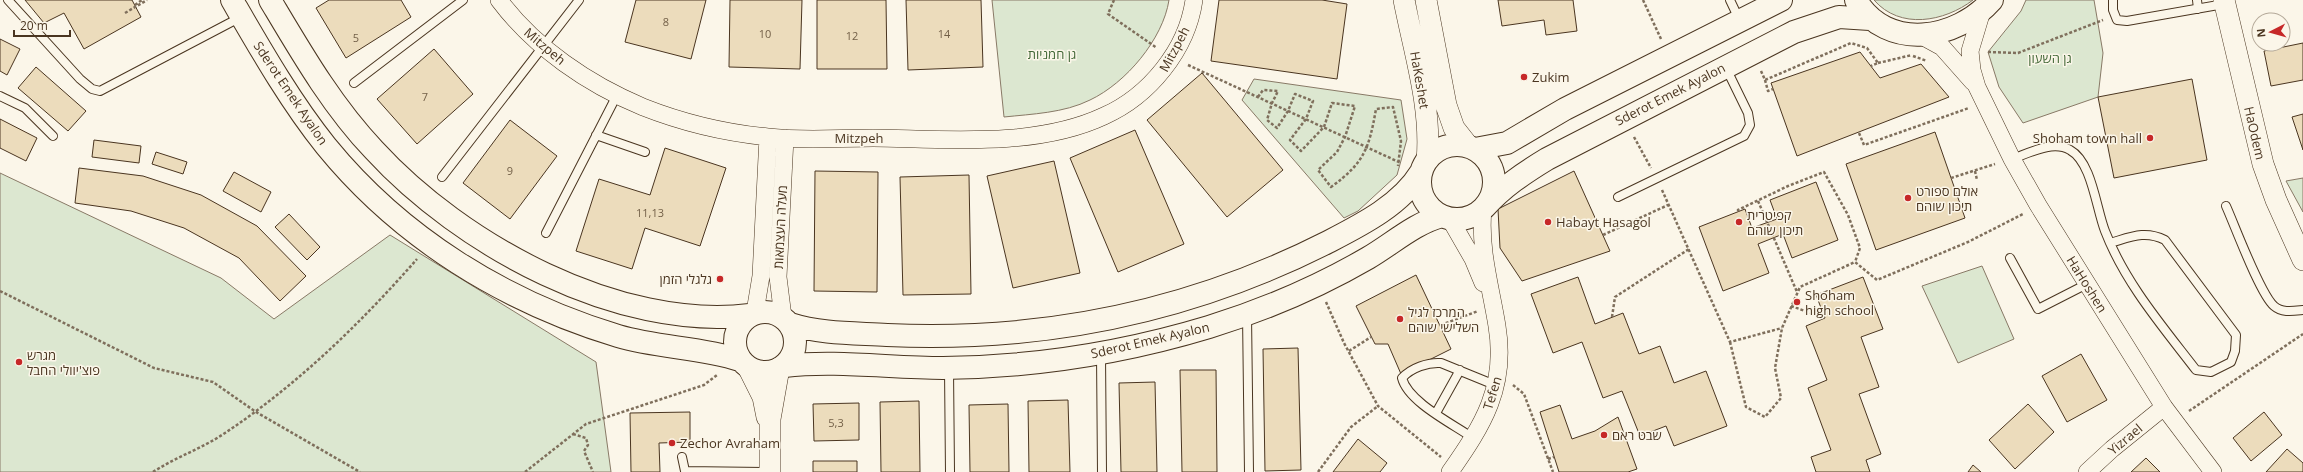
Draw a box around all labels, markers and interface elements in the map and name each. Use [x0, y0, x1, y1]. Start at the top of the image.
scale bar [14, 12, 70, 38]
north arrow [2251, 12, 2291, 52]
house number: 8 [663, 14, 669, 29]
text: 20 m [20, 17, 48, 34]
street label: Mitzpeh [520, 23, 570, 69]
street label: Mitzpeh [1155, 23, 1193, 75]
house number: 10 [759, 26, 771, 41]
house number: 14 [938, 26, 951, 41]
house number: 12 [846, 28, 858, 43]
text: N [2253, 28, 2268, 38]
house number: 5 [353, 30, 359, 45]
street label: Sderot Emek Ayalon [250, 38, 332, 148]
park label: גן חמניות [1028, 45, 1076, 63]
park label: גן השעון [2028, 49, 2072, 67]
street label: HaKeshet [1406, 50, 1434, 111]
street label: Sderot Emek Ayalon [1612, 58, 1728, 130]
place label: Zukim [1532, 68, 1570, 86]
marker: Zukim [1519, 72, 1529, 82]
house number: 7 [422, 89, 428, 104]
street label: HaOdem [2240, 105, 2270, 161]
street label: Mitzpeh [835, 129, 883, 147]
place label: Shoham town hall [2033, 129, 2142, 147]
marker: Shoham town hall [2145, 133, 2155, 143]
house number: 9 [507, 163, 513, 178]
place label: אולם ספורט תיכון שוהם [1916, 182, 1978, 215]
street label: מעלה העצמאות [769, 185, 791, 269]
marker: אולם ספורט תיכון שוהם [1903, 193, 1913, 203]
house number: 11,13 [636, 205, 664, 220]
place label: קפיטרית תיכון שוהם [1747, 206, 1803, 239]
place label: Habayt Hasagol [1556, 213, 1651, 231]
marker: Habayt Hasagol [1543, 217, 1553, 227]
marker: קפיטרית תיכון שוהם [1734, 217, 1744, 227]
street label: HaHoshen [2063, 252, 2111, 316]
place label: גלגלי הזמן [659, 270, 712, 288]
marker: גלגלי הזמן [715, 274, 725, 284]
place label: Shoham high school [1805, 286, 1874, 319]
marker: Shoham high school [1792, 297, 1802, 307]
place label: המרכז לגיל השלישי שוהם [1408, 303, 1479, 336]
marker: המרכז לגיל השלישי שוהם [1395, 314, 1405, 324]
street label: Sderot Emek Ayalon [1089, 318, 1211, 362]
place label: מגרש פוצ'יוולי החבל [27, 346, 100, 379]
marker: מגרש פוצ'יוולי החבל [14, 357, 24, 367]
street label: Tefen [1478, 374, 1506, 412]
house number: 5,3 [828, 415, 844, 430]
street label: Yizrael [2104, 419, 2146, 459]
place label: שבט ראם [1612, 426, 1662, 444]
marker: שבט ראם [1599, 430, 1609, 440]
place label: Zechor Avraham [680, 434, 780, 452]
marker: Zechor Avraham [667, 438, 677, 448]

